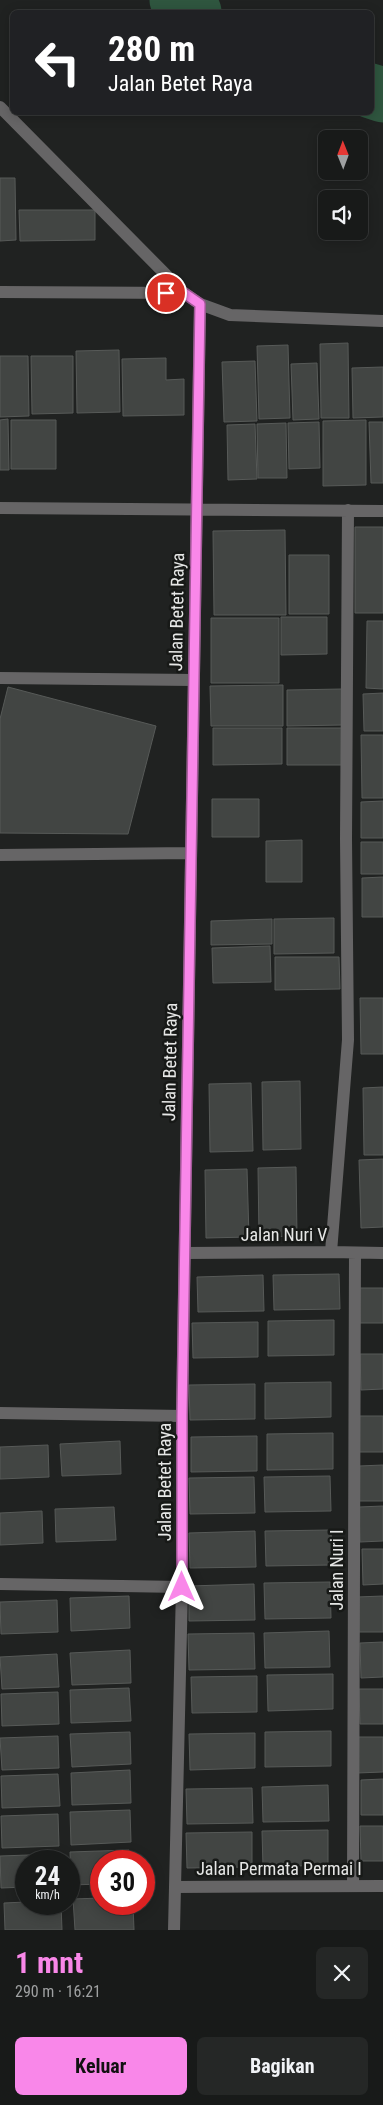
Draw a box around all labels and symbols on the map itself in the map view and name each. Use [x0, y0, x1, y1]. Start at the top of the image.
north arrow [318, 130, 368, 180]
pin [145, 272, 187, 314]
street label: Jalan Betet Raya [165, 553, 188, 671]
street label: Jalan Betet Raya [158, 1003, 181, 1121]
street label: Jalan Nuri V [241, 1224, 327, 1245]
street label: Jalan Betet Raya [154, 1423, 175, 1541]
street label: Jalan Nuri I [326, 1529, 347, 1611]
position arrow [155, 1560, 207, 1612]
speed limit sign: 30 [90, 1850, 155, 1915]
street label: Jalan Permata Permai I [196, 1858, 362, 1879]

